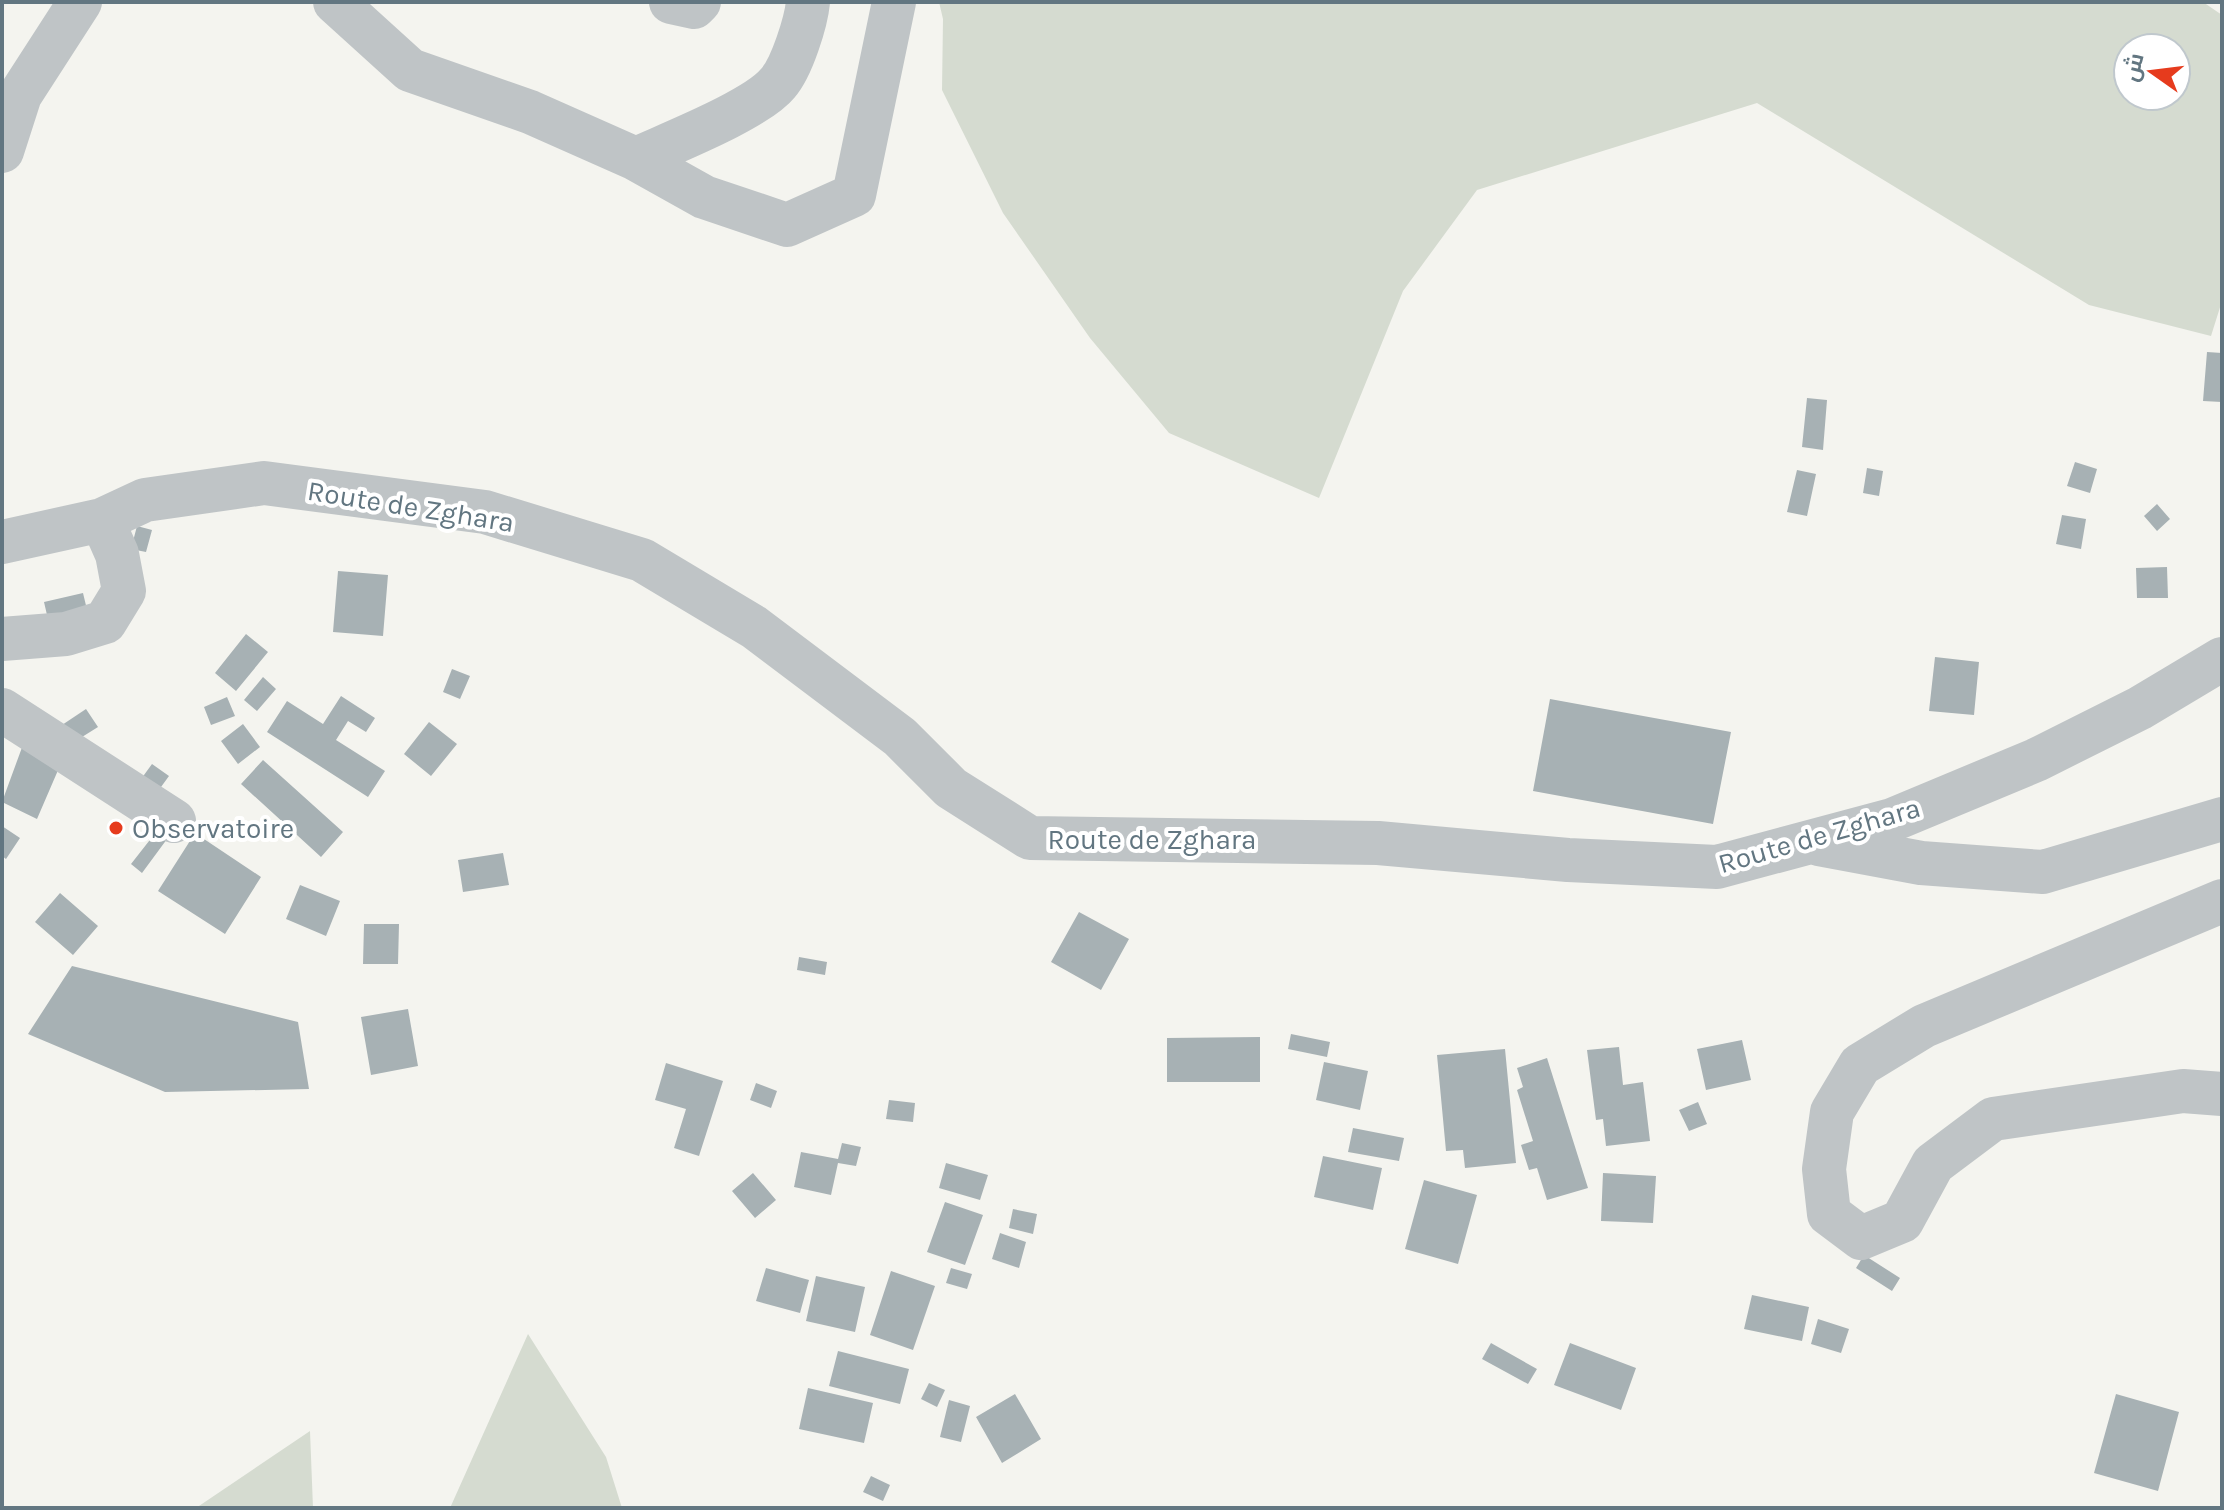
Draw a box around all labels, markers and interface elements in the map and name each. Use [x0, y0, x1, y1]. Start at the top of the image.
north arrow [2112, 32, 2192, 112]
text: ش [2118, 51, 2150, 84]
street label: Route de Zghara [305, 474, 517, 539]
street label: Route de Zghara [1714, 791, 1924, 880]
place label: Observatoire [132, 812, 294, 845]
marker: Observatoire [107, 819, 125, 837]
street label: Route de Zghara [1048, 823, 1256, 856]

